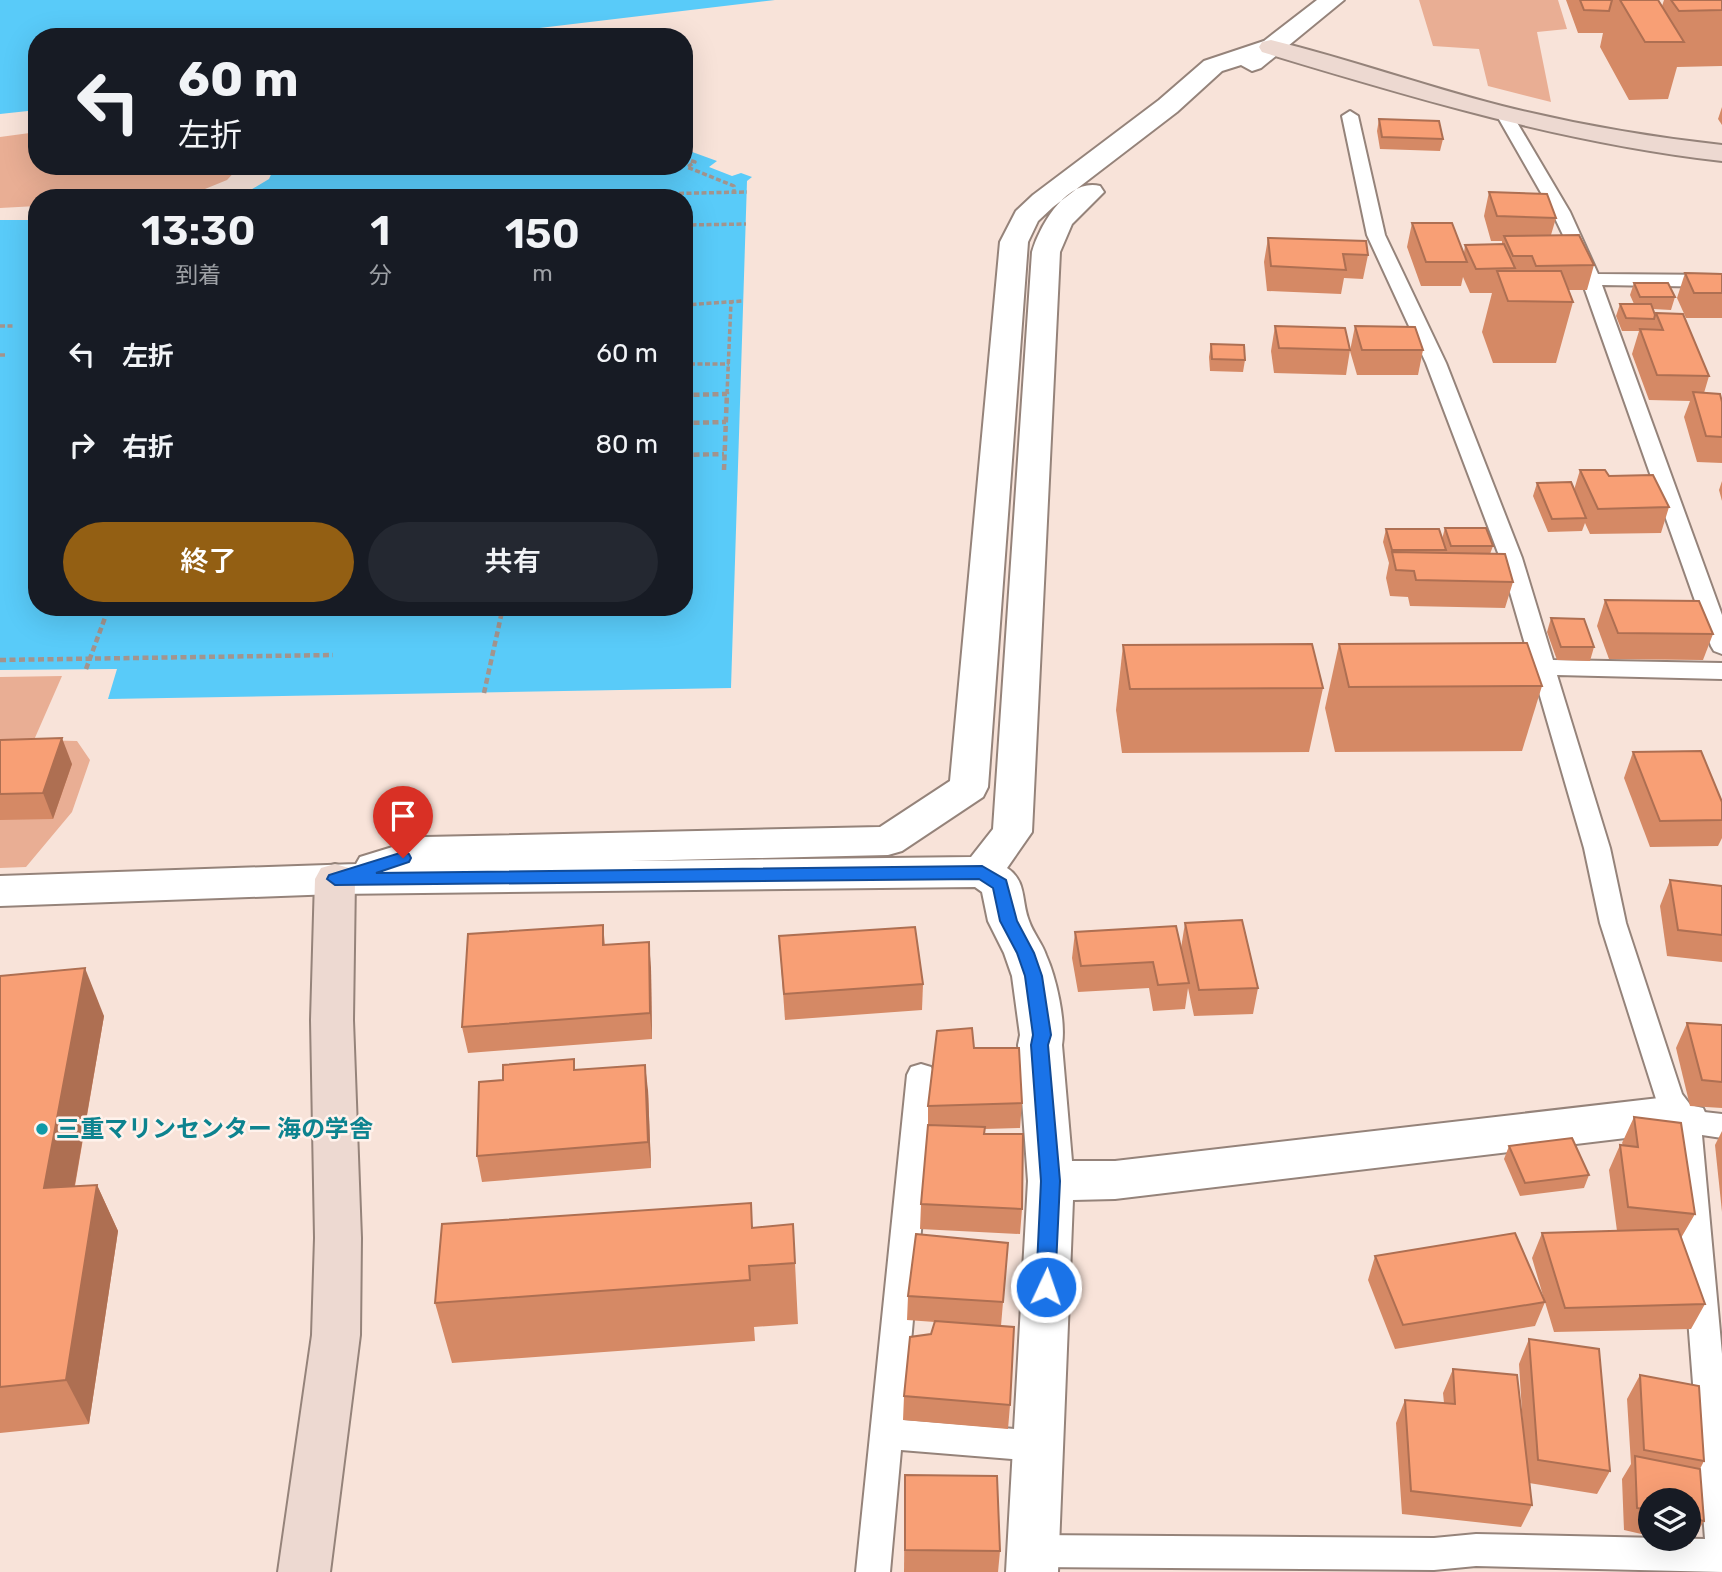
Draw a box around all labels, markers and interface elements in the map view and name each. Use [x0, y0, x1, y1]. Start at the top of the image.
text: 60 m [178, 50, 299, 108]
icon: left [63, 56, 154, 147]
text: 左折 [178, 116, 242, 154]
text: 13:30 [141, 206, 255, 256]
text: 1 [370, 206, 390, 256]
text: 150 [505, 209, 580, 259]
text: m [532, 259, 553, 287]
text: 到着 [175, 261, 221, 289]
text: 分 [369, 261, 392, 289]
icon: left [63, 335, 101, 373]
text: 60 m [596, 338, 658, 369]
text: 左折 [122, 341, 174, 372]
icon: right [63, 426, 101, 464]
text: 80 m [595, 429, 658, 460]
text: 右折 [122, 432, 174, 463]
button: 終了 [63, 522, 354, 602]
button: 共有 [368, 522, 658, 602]
pin [373, 786, 433, 858]
icon: arrive [384, 797, 422, 835]
place label: 三重マリンセンター 海の学舎 [56, 1115, 373, 1143]
marker: 三重マリンセンター 海の学舎 [34, 1121, 50, 1137]
position arrow [1009, 1250, 1083, 1324]
map controls [1638, 1488, 1701, 1551]
button: layers [1638, 1488, 1701, 1551]

